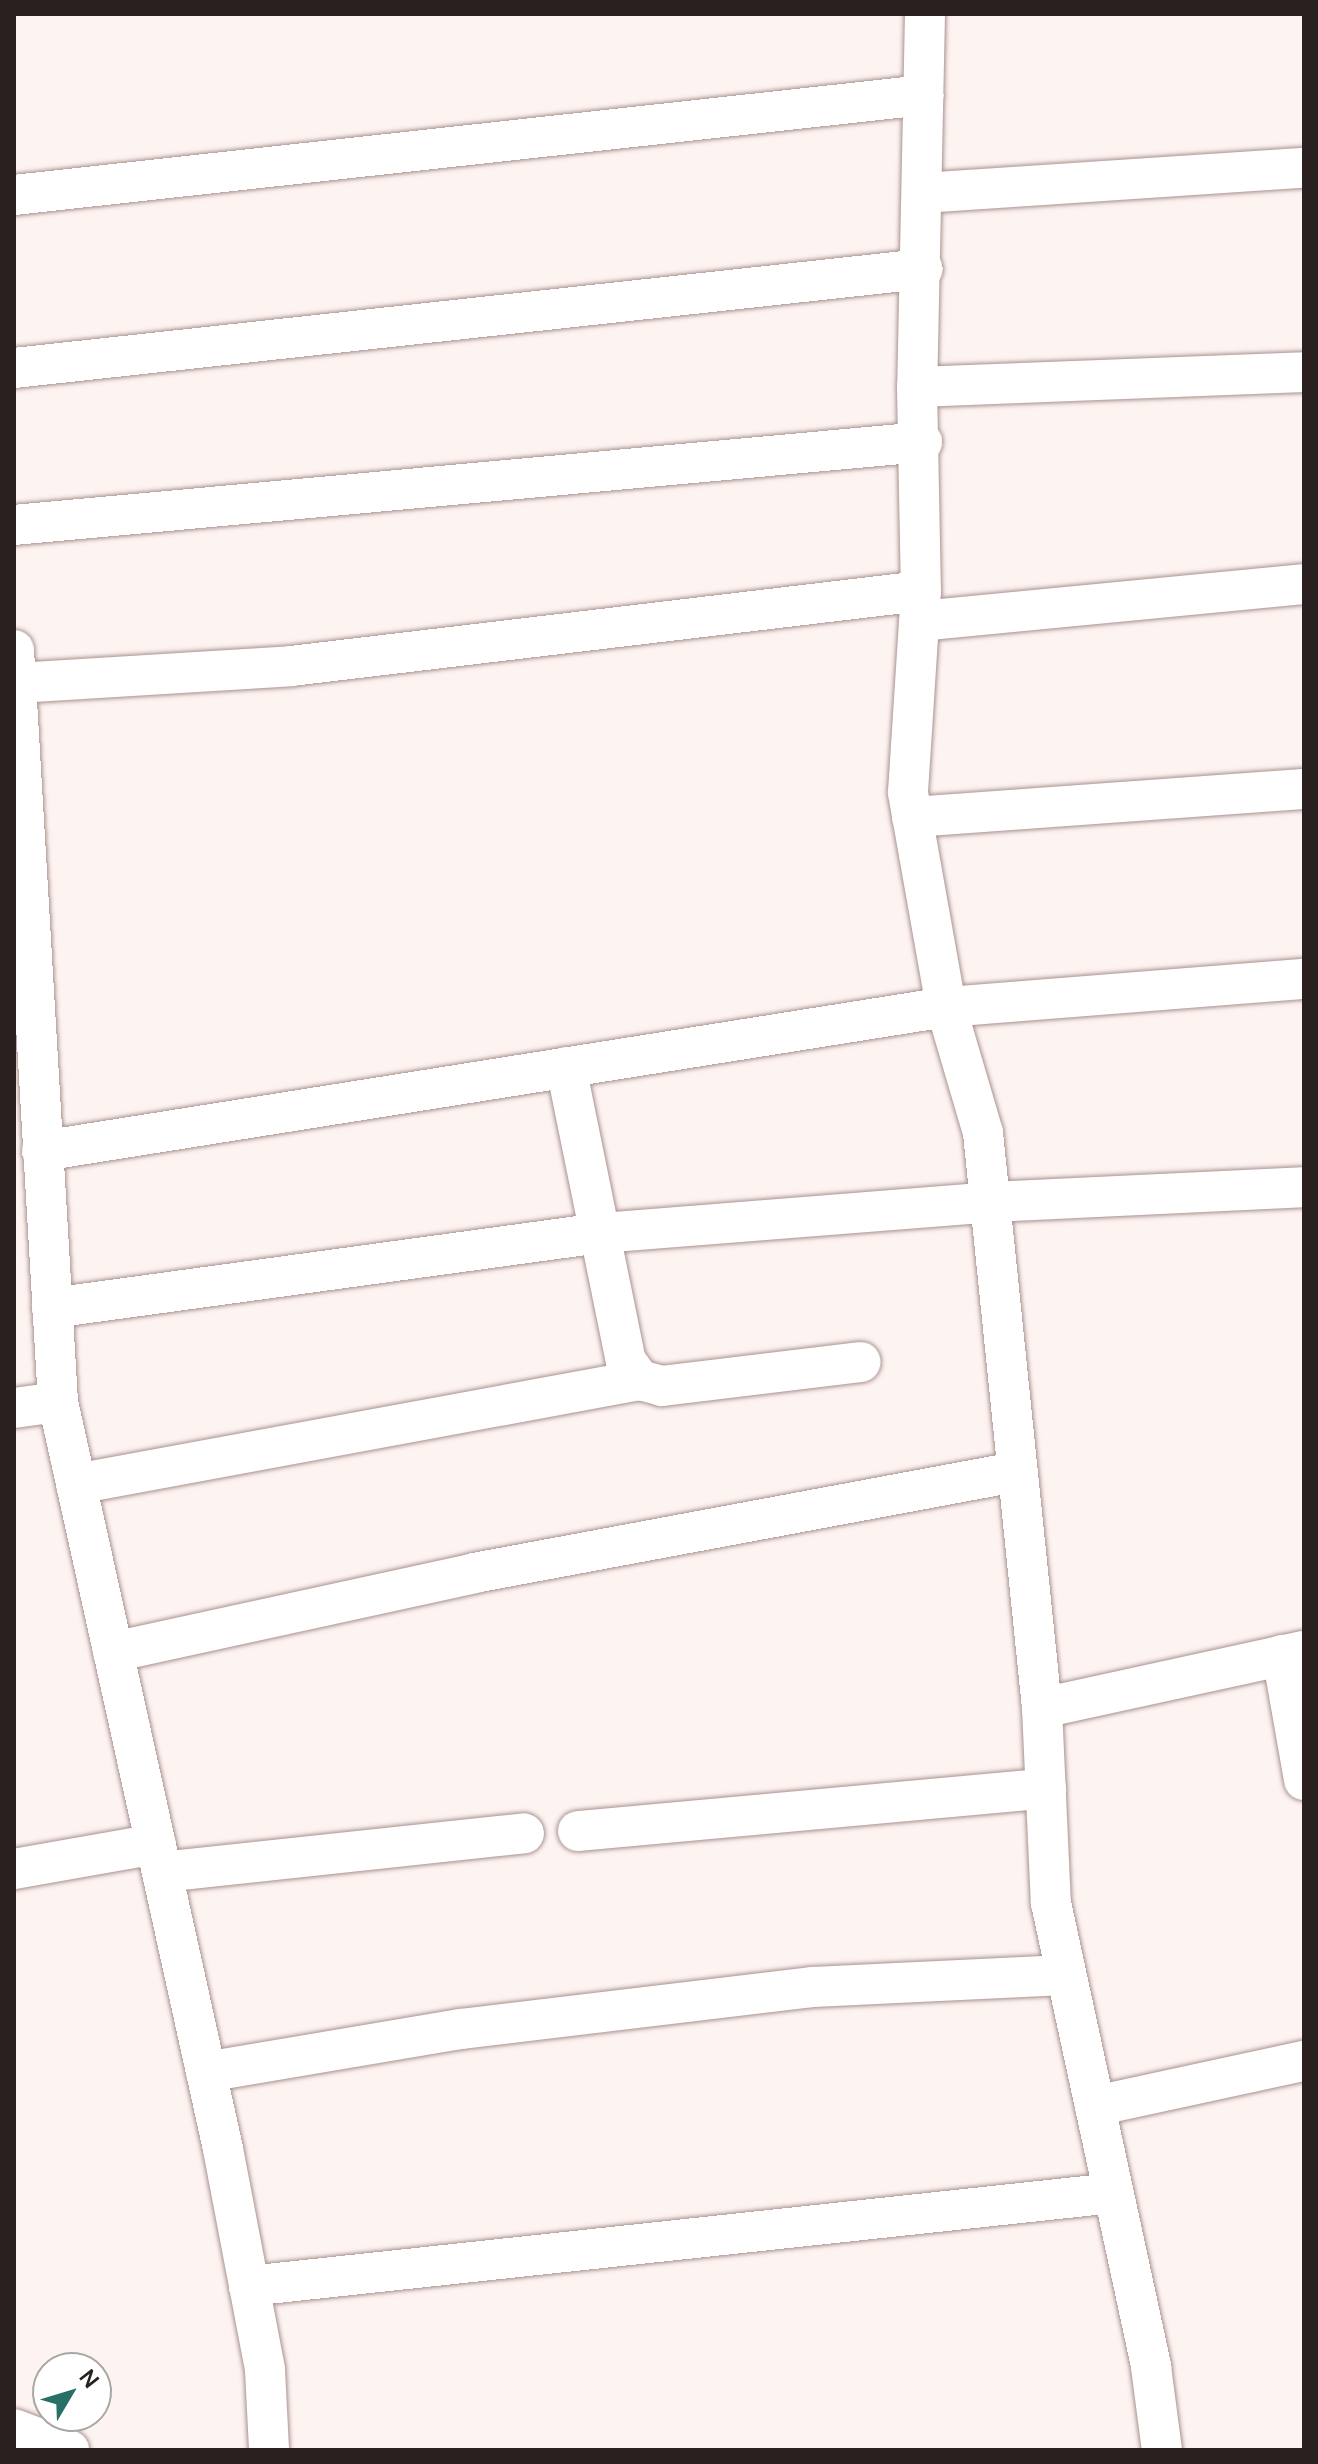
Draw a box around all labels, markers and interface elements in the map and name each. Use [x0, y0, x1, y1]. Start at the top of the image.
north arrow [32, 2352, 112, 2432]
text: N [73, 2363, 106, 2394]

